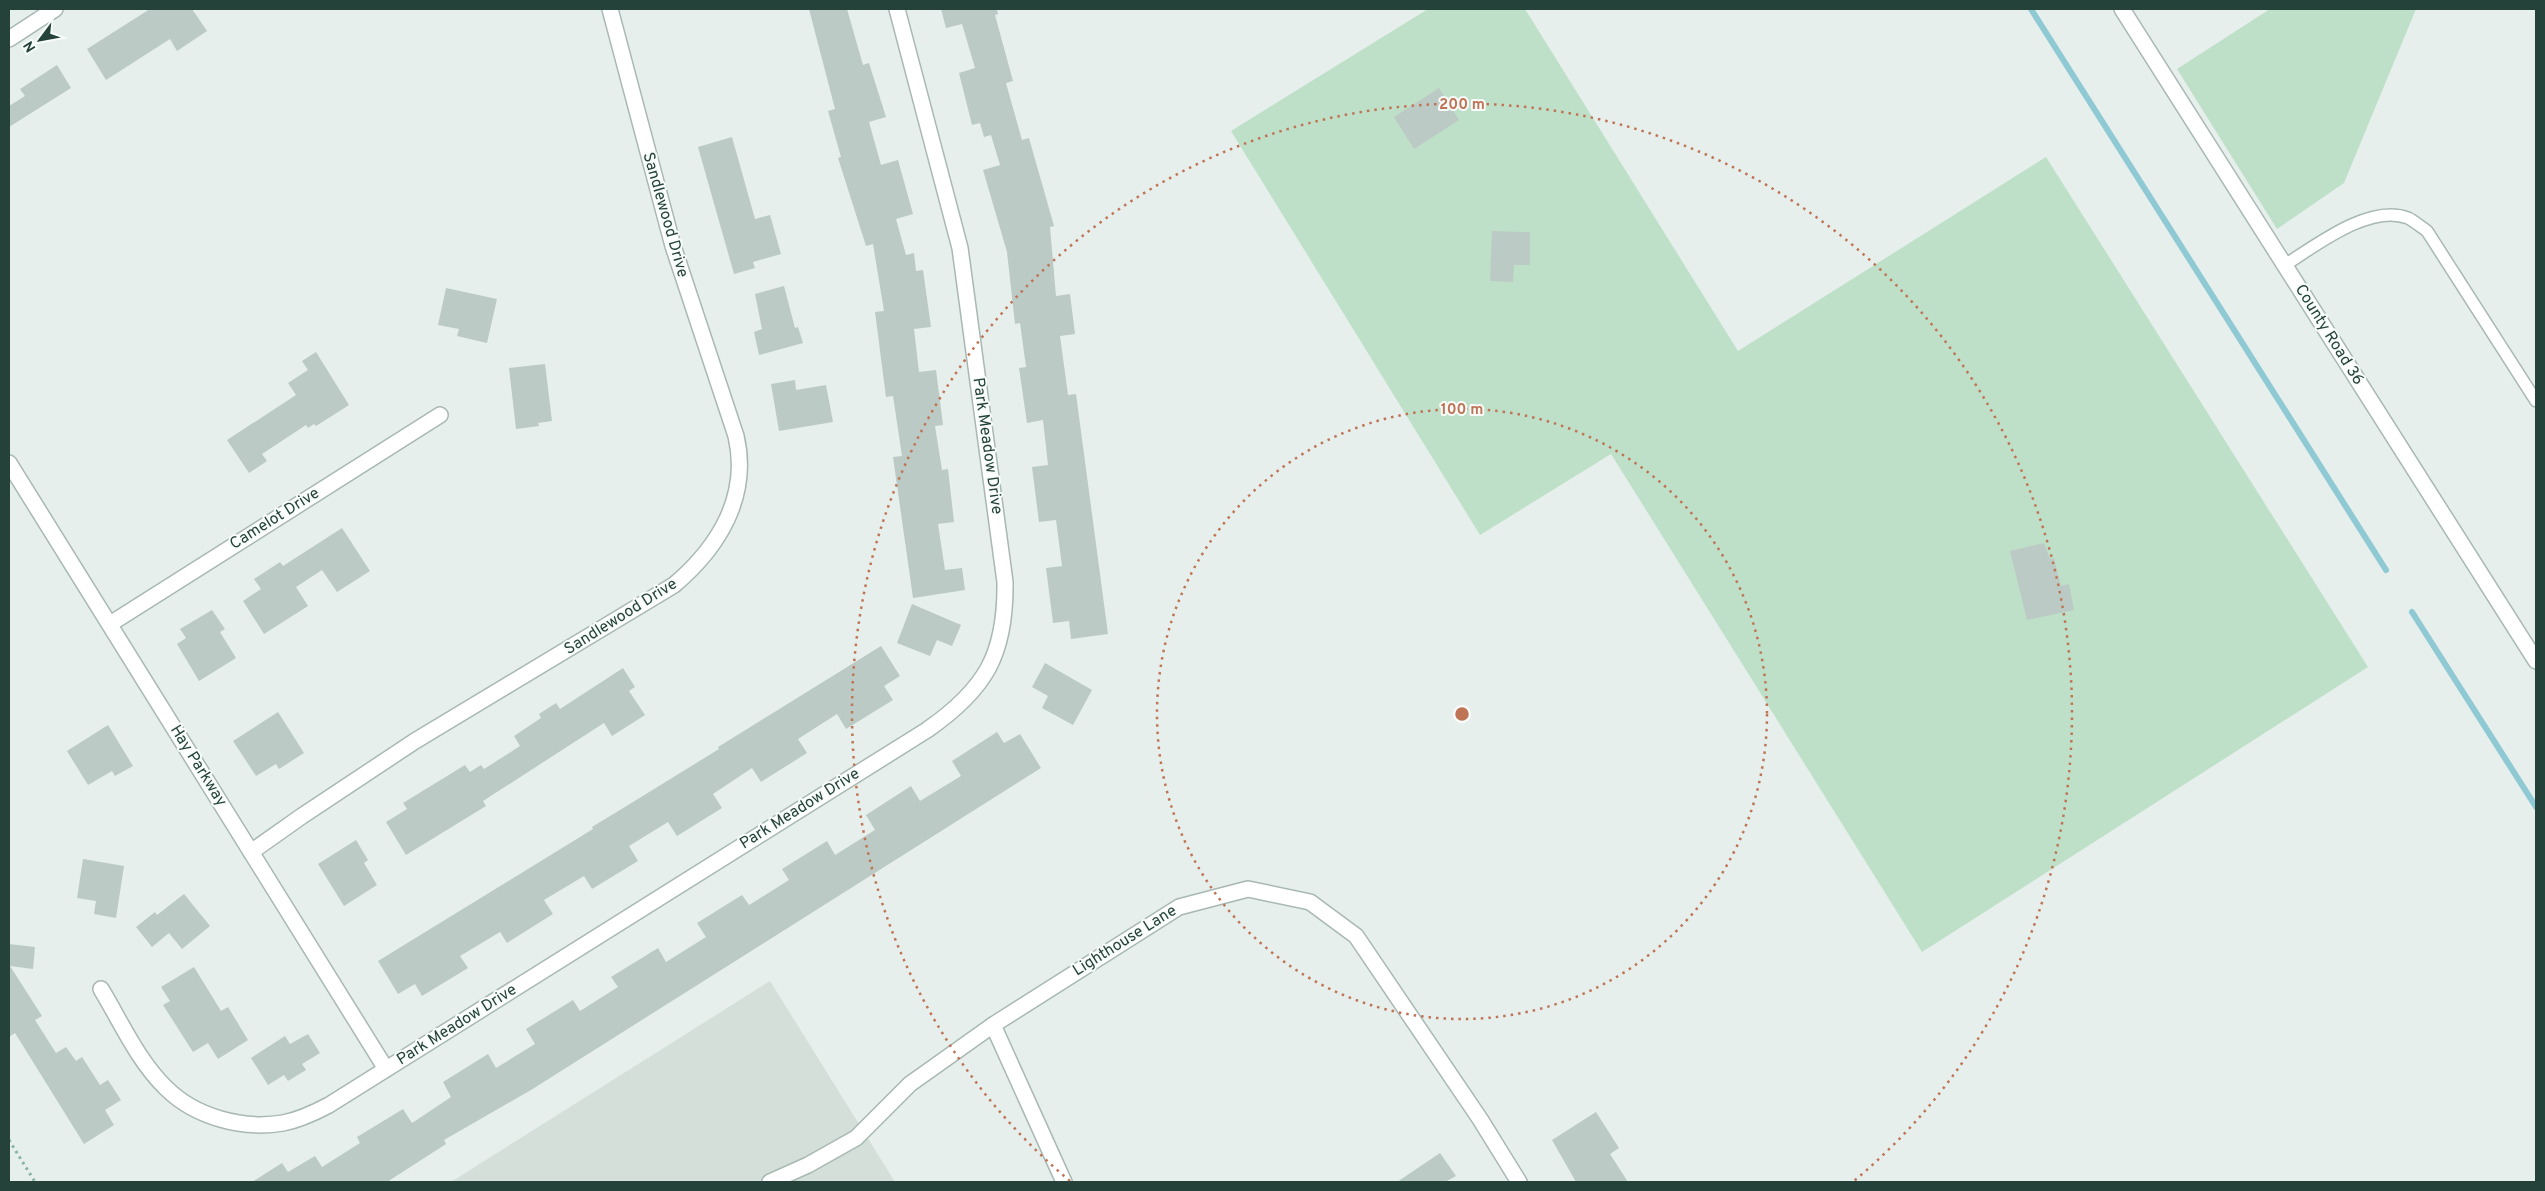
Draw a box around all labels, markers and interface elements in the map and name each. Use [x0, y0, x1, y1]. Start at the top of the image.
north arrow [15, 15, 65, 65]
text: N [20, 37, 40, 55]
text: 200 m [1439, 96, 1485, 115]
street label: Sandlewood Drive [638, 150, 692, 280]
street label: County Road 36 [2290, 281, 2368, 389]
street label: Park Meadow Drive [968, 376, 1006, 516]
text: 100 m [1441, 401, 1483, 420]
street label: Camelot Drive [226, 483, 324, 555]
street label: Sandlewood Drive [561, 574, 681, 660]
centre of rings [1453, 705, 1471, 723]
street label: Hay Parkway [165, 722, 231, 810]
street label: Park Meadow Drive [736, 764, 864, 854]
street label: Lighthouse Lane [1069, 901, 1181, 981]
street label: Park Meadow Drive [393, 980, 521, 1070]

